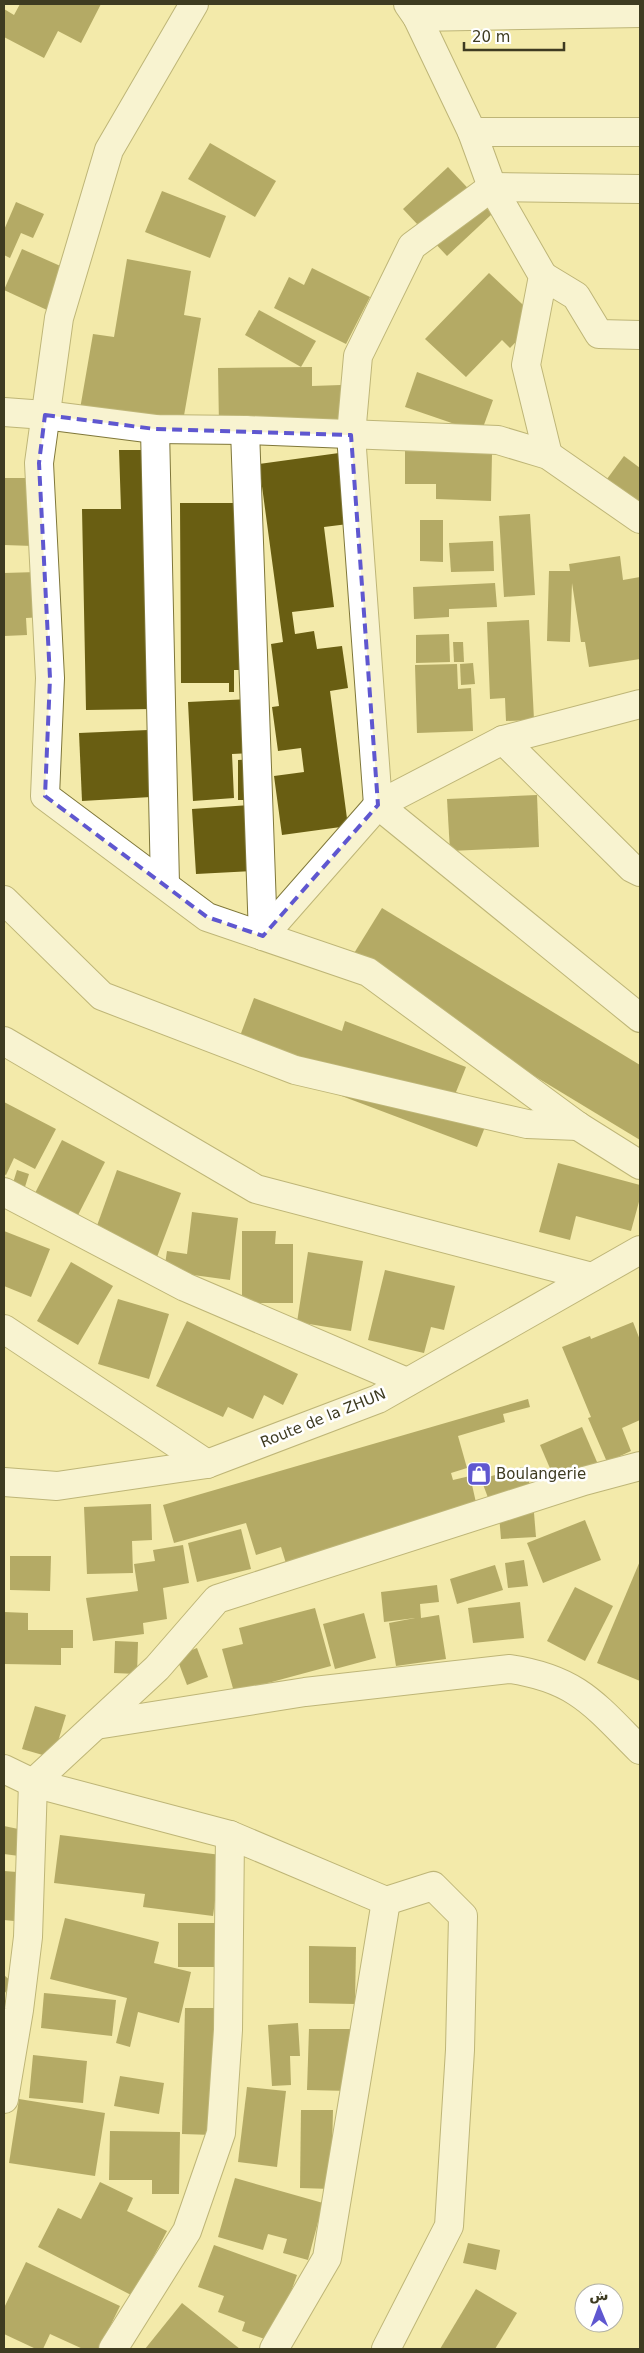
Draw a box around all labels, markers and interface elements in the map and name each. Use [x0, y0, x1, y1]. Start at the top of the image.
scale bar [464, 20, 564, 52]
text: 20 m [472, 28, 510, 46]
street label: Route de la ZHUN [258, 1385, 388, 1451]
shop icon: Boulangerie [466, 1461, 492, 1487]
place label: Boulangerie [496, 1465, 586, 1483]
north arrow [574, 2283, 624, 2333]
text: ش [589, 2287, 609, 2303]

